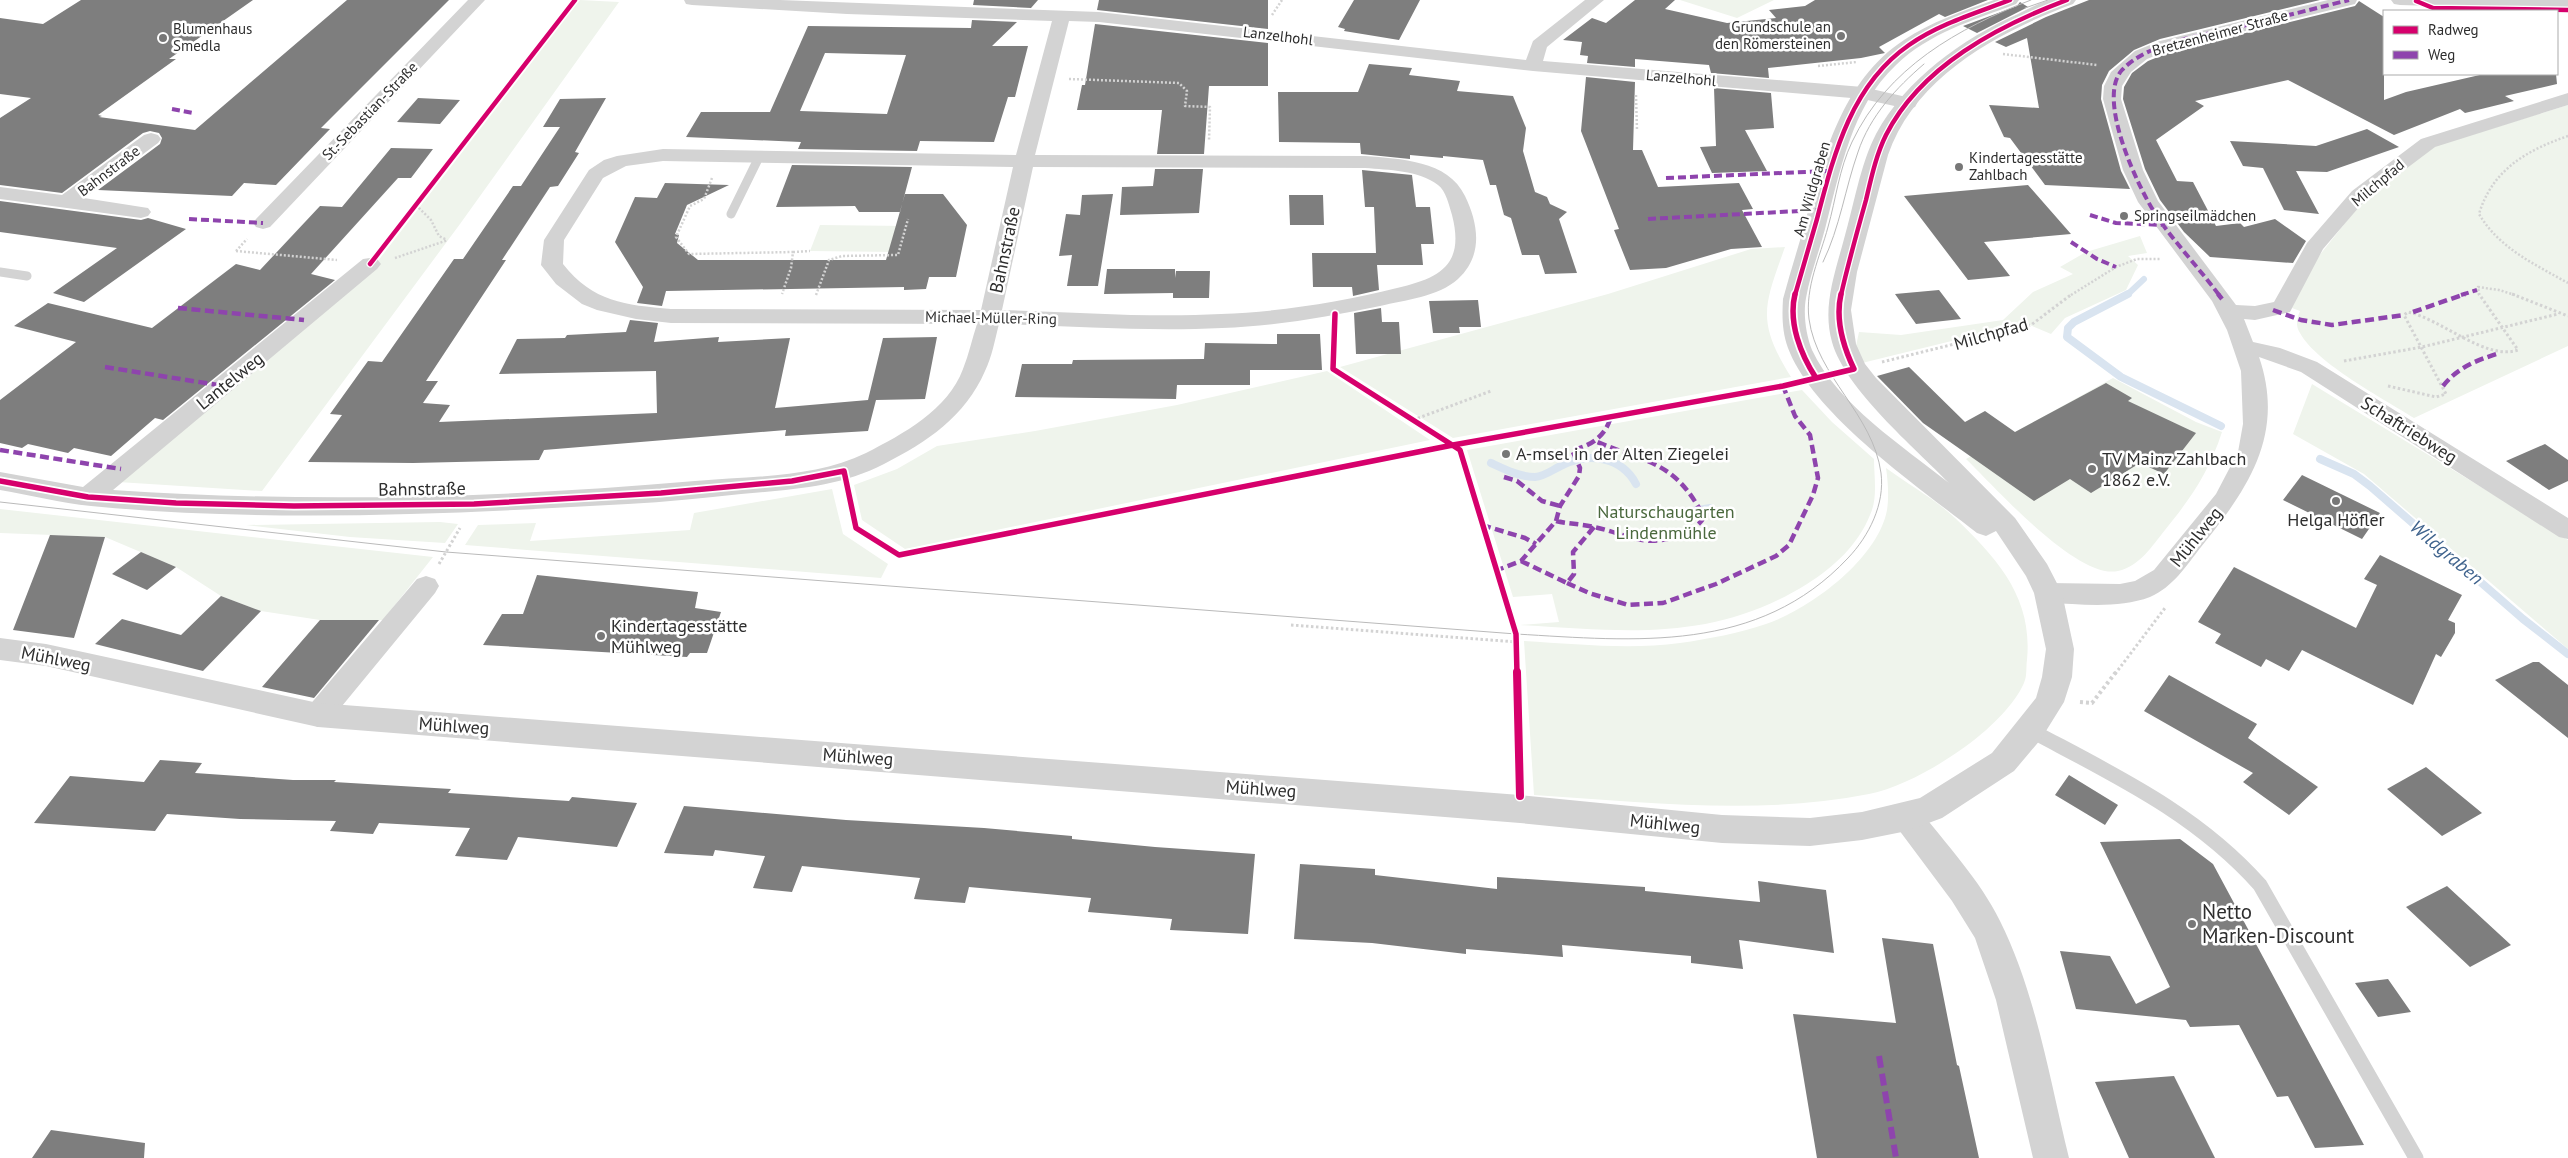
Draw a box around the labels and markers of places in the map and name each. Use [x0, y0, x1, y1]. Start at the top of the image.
place label: Grundschule an den Römersteinen [1715, 17, 1831, 53]
place label: Blumenhaus Smedla [173, 19, 252, 55]
marker: Grundschule an den Römersteinen [1835, 30, 1847, 42]
marker: Blumenhaus Smedla [157, 32, 169, 44]
place label: Kindertagesstätte Zahlbach [1969, 148, 2083, 184]
marker: Kindertagesstätte Zahlbach [1953, 161, 1965, 173]
place label: Springseilmädchen [2134, 206, 2256, 225]
marker: Springseilmädchen [2118, 210, 2130, 222]
place label: A-msel in der Alten Ziegelei [1516, 442, 1729, 465]
place label: TV Mainz Zahlbach 1862 e.V. [2102, 447, 2246, 491]
marker: A-msel in der Alten Ziegelei [1500, 448, 1512, 460]
marker: TV Mainz Zahlbach 1862 e.V. [2086, 463, 2098, 475]
marker: Helga Höfler [2330, 495, 2342, 507]
place label: Helga Höfler [2287, 508, 2385, 531]
place label: Kindertagesstätte Mühlweg [611, 614, 747, 658]
marker: Kindertagesstätte Mühlweg [595, 630, 607, 642]
place label: Netto Marken-Discount [2202, 898, 2354, 949]
marker: Netto Marken-Discount [2186, 918, 2198, 930]

